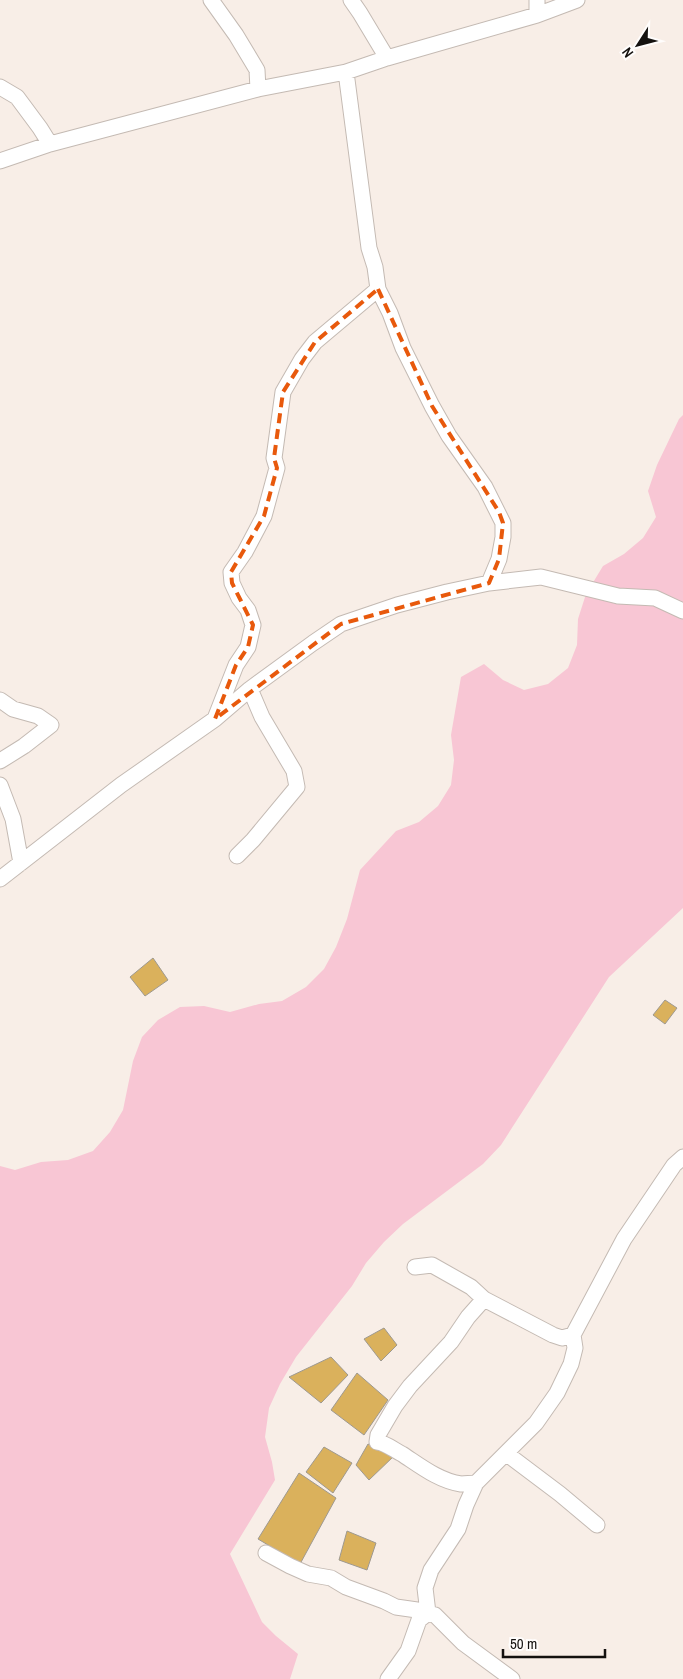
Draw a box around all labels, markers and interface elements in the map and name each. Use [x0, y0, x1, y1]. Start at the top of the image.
north arrow [613, 20, 663, 70]
text: N [618, 44, 637, 61]
scale bar [503, 1626, 606, 1658]
text: 50 m [510, 1633, 537, 1654]

